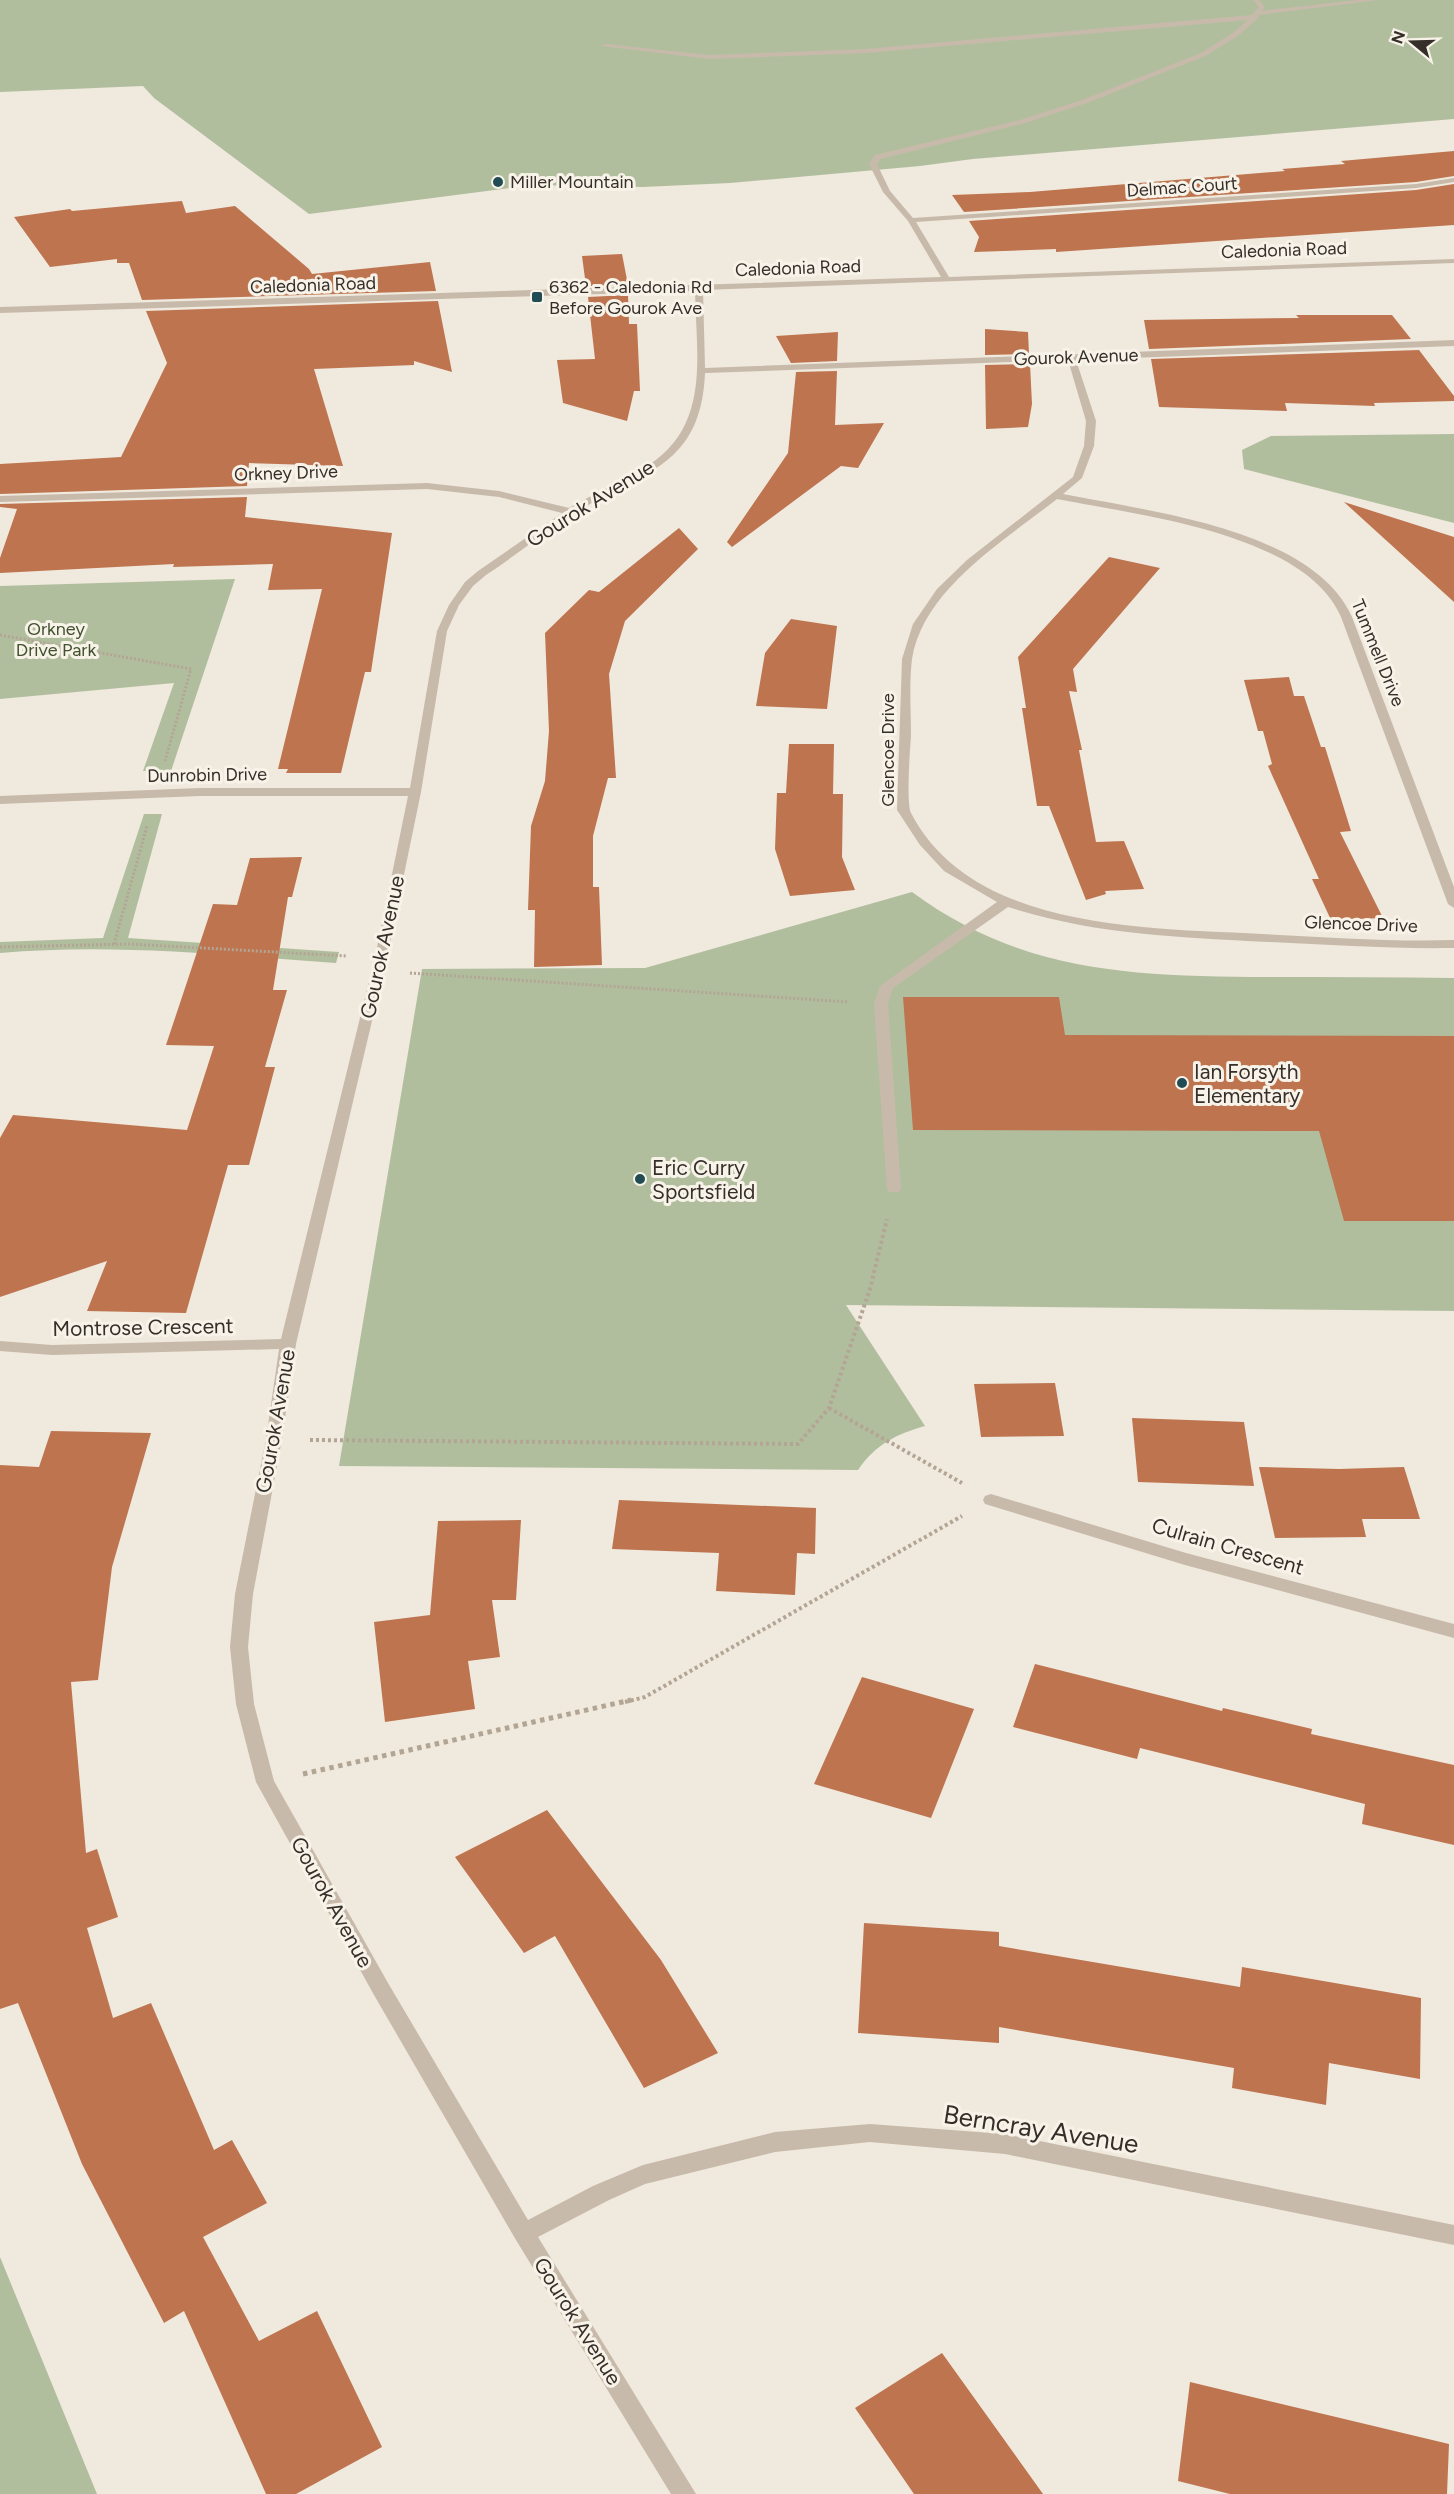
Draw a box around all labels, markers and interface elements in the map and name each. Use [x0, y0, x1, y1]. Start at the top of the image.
north arrow [1382, 12, 1442, 72]
text: N [1387, 28, 1409, 46]
place label: Miller Mountain [510, 171, 634, 193]
street label: Delmac Court [1126, 172, 1238, 202]
marker: Miller Mountain [491, 175, 505, 189]
street label: Caledonia Road [1221, 237, 1347, 263]
street label: Caledonia Road [735, 255, 861, 281]
street label: Caledonia Road [250, 272, 376, 298]
place label: 6362 - Caledonia Rd Before Gourok Ave [549, 276, 712, 319]
marker: 6362 - Caledonia Rd Before Gourok Ave [530, 290, 544, 304]
street label: Gourok Avenue [1013, 344, 1139, 370]
street label: Gourok Avenue [522, 454, 658, 552]
street label: Orkney Drive [234, 460, 338, 486]
street label: Tummell Drive [1347, 596, 1410, 710]
park label: Orkney Drive Park [16, 618, 96, 661]
street label: Glencoe Drive [877, 693, 899, 807]
street label: Dunrobin Drive [147, 763, 267, 787]
street label: Gourok Avenue [355, 873, 409, 1021]
street label: Glencoe Drive [1304, 911, 1418, 937]
place label: Ian Forsyth Elementary [1194, 1059, 1300, 1108]
marker: Ian Forsyth Elementary [1175, 1076, 1189, 1090]
place label: Eric Curry Sportsfield [652, 1155, 755, 1204]
marker: Eric Curry Sportsfield [633, 1172, 647, 1186]
street label: Montrose Crescent [52, 1313, 234, 1341]
street label: Gourok Avenue [250, 1347, 300, 1495]
street label: Culrain Crescent [1149, 1512, 1307, 1580]
street label: Gourok Avenue [286, 1832, 378, 1972]
street label: Berncray Avenue [941, 2098, 1141, 2160]
street label: Gourok Avenue [529, 2253, 627, 2389]

